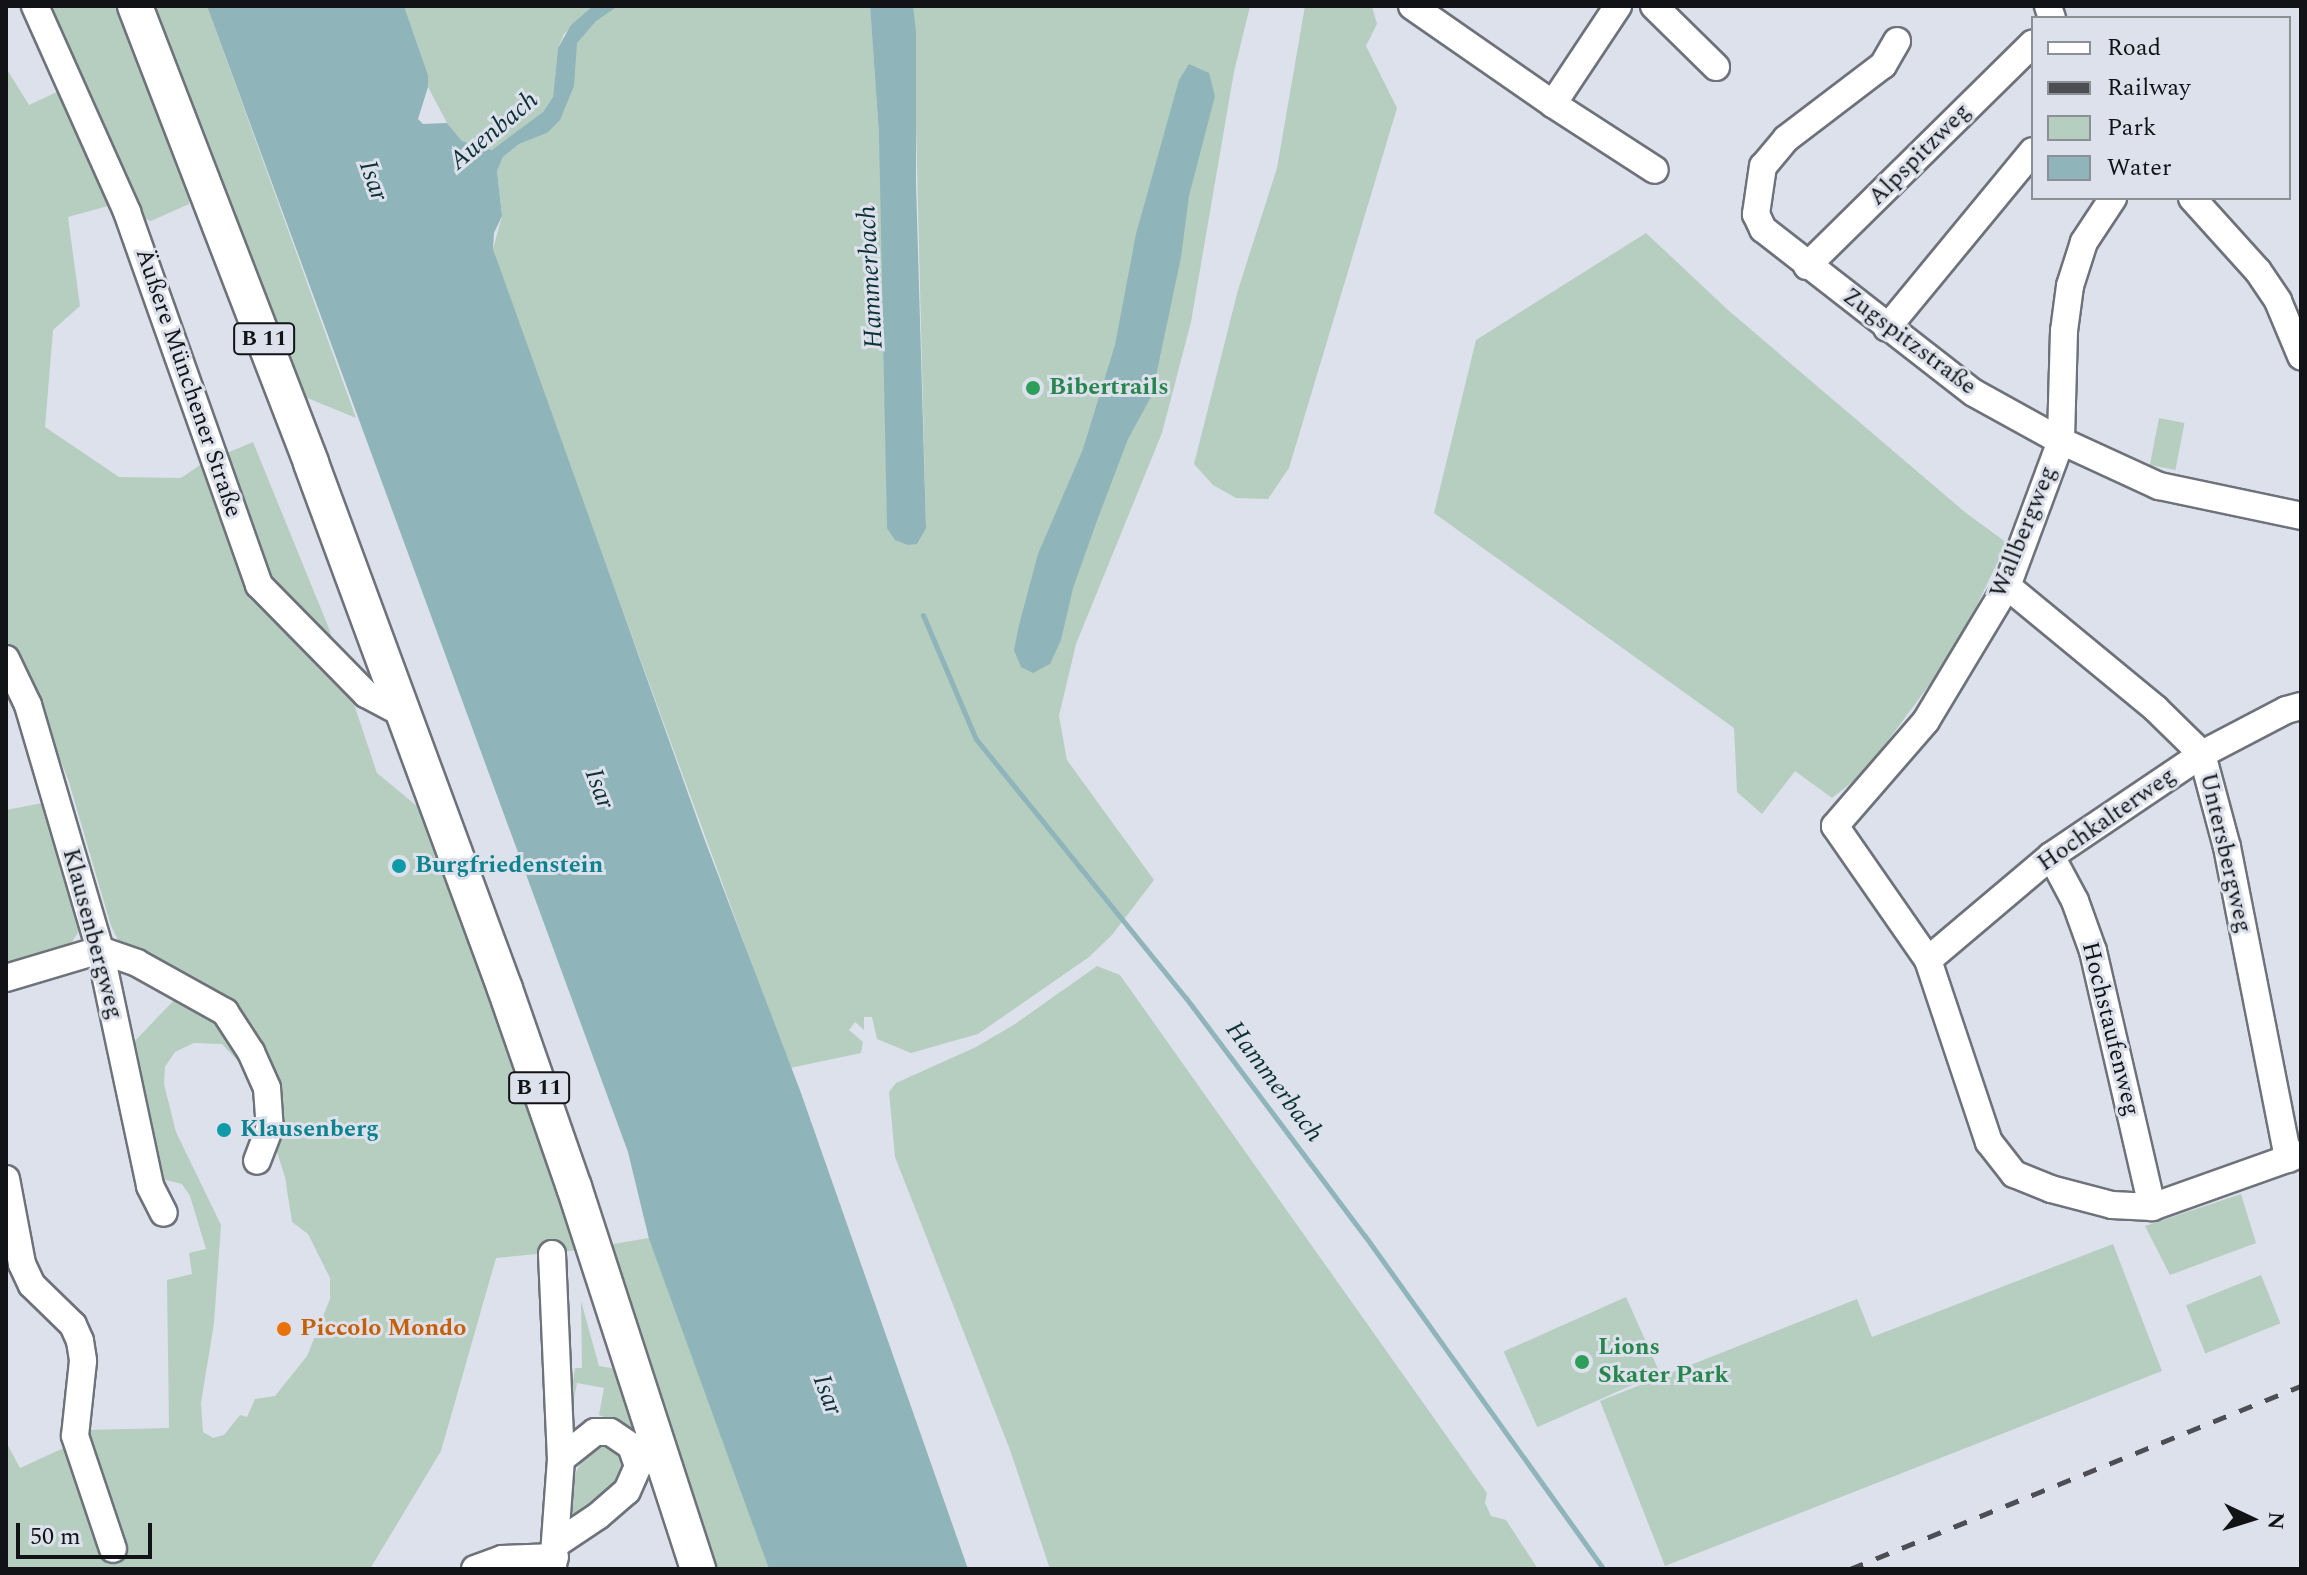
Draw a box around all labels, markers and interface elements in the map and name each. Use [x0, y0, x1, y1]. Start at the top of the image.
legend [2031, 16, 2291, 200]
text: Road [2107, 30, 2161, 66]
text: Railway [2107, 70, 2191, 106]
water label: Auenbach [443, 85, 545, 177]
street label: Alpspitzweg [1863, 98, 1977, 212]
text: Park [2107, 110, 2157, 146]
text: Water [2107, 150, 2171, 186]
water label: Isar [351, 157, 395, 205]
water label: Hammerbach [852, 205, 890, 349]
street label: Äußere Münchener Straße [128, 245, 248, 521]
street label: Zugspitzstraße [1837, 282, 1981, 402]
road number: B 11 [232, 321, 296, 357]
place label: Bibertrails [1049, 374, 1169, 402]
marker: Bibertrails [1024, 379, 1042, 397]
street label: Wallbergweg [1985, 462, 2063, 602]
street label: Hochkalterweg [2032, 762, 2182, 878]
water label: Isar [577, 764, 621, 814]
street label: Untersbergweg [2193, 770, 2257, 936]
street label: Klausenbergweg [55, 846, 129, 1022]
place label: Burgfriedenstein [415, 852, 603, 880]
marker: Burgfriedenstein [390, 857, 408, 875]
street label: Hochstaufenweg [2074, 939, 2146, 1119]
water label: Hammerbach [1218, 1015, 1330, 1149]
road number: B 11 [507, 1070, 571, 1106]
place label: Klausenberg [240, 1116, 379, 1144]
marker: Klausenberg [215, 1121, 233, 1139]
place label: Piccolo Mondo [300, 1315, 466, 1343]
marker: Piccolo Mondo [275, 1320, 293, 1338]
place label: Lions Skater Park [1598, 1334, 1729, 1390]
marker: Lions Skater Park [1573, 1353, 1591, 1371]
water label: Isar [805, 1370, 849, 1420]
north arrow [2211, 1479, 2291, 1559]
scale bar [20, 1507, 156, 1557]
text: N [2258, 1511, 2293, 1531]
text: 50 m [30, 1519, 81, 1555]

